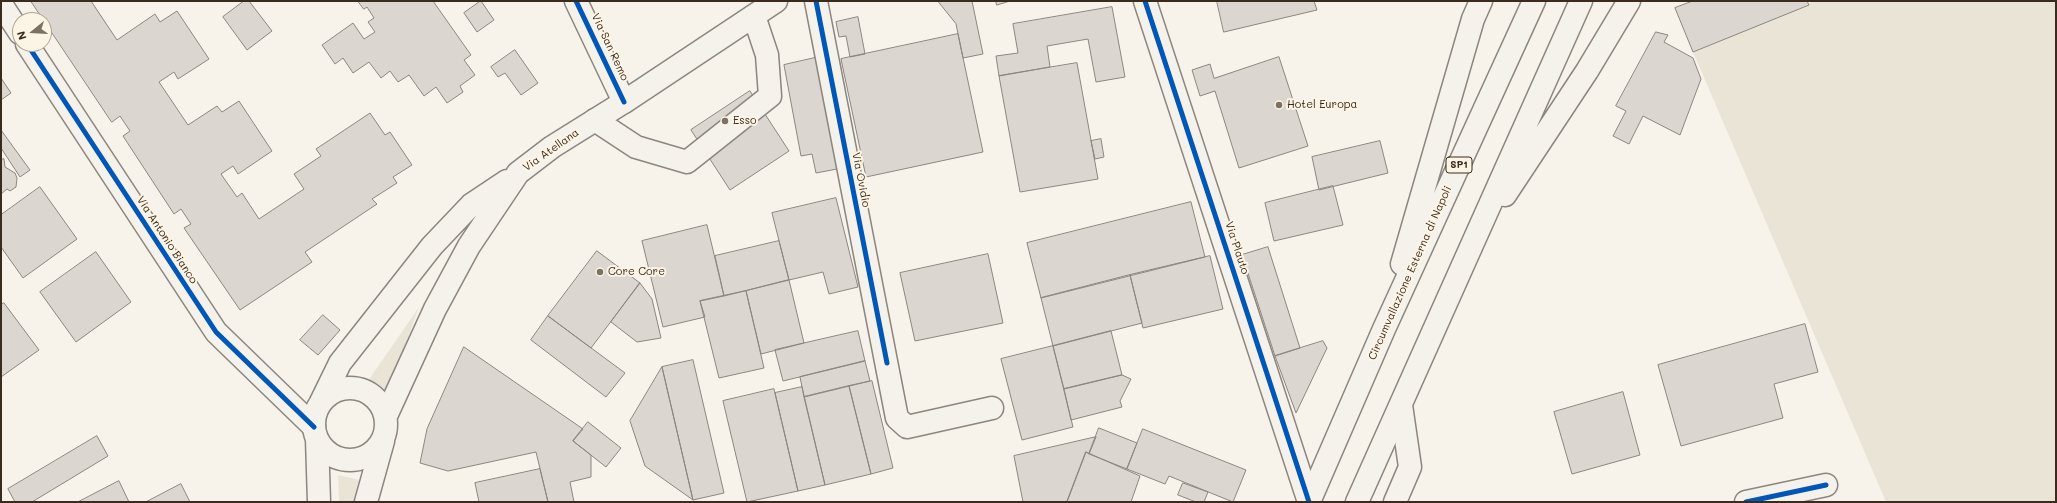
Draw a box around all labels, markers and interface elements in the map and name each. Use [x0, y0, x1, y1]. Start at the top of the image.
street label: Via San Remo [589, 11, 631, 83]
north arrow [12, 12, 52, 52]
text: N [13, 29, 29, 42]
place label: Hotel Europa [1287, 98, 1357, 112]
marker: Hotel Europa [1274, 100, 1284, 110]
place label: Esso [733, 114, 757, 128]
marker: Esso [720, 116, 730, 126]
street label: Via Atellana [520, 126, 582, 174]
street label: Via Ovidio [849, 151, 873, 209]
road number: SP1 [1446, 157, 1472, 173]
street label: Circumvallazione Esterna di Napoli [1366, 184, 1454, 362]
street label: Via Antonio Bianco [134, 194, 200, 286]
street label: Via Plauto [1222, 220, 1252, 276]
place label: Core Core [608, 265, 665, 279]
marker: Core Core [595, 267, 605, 277]

